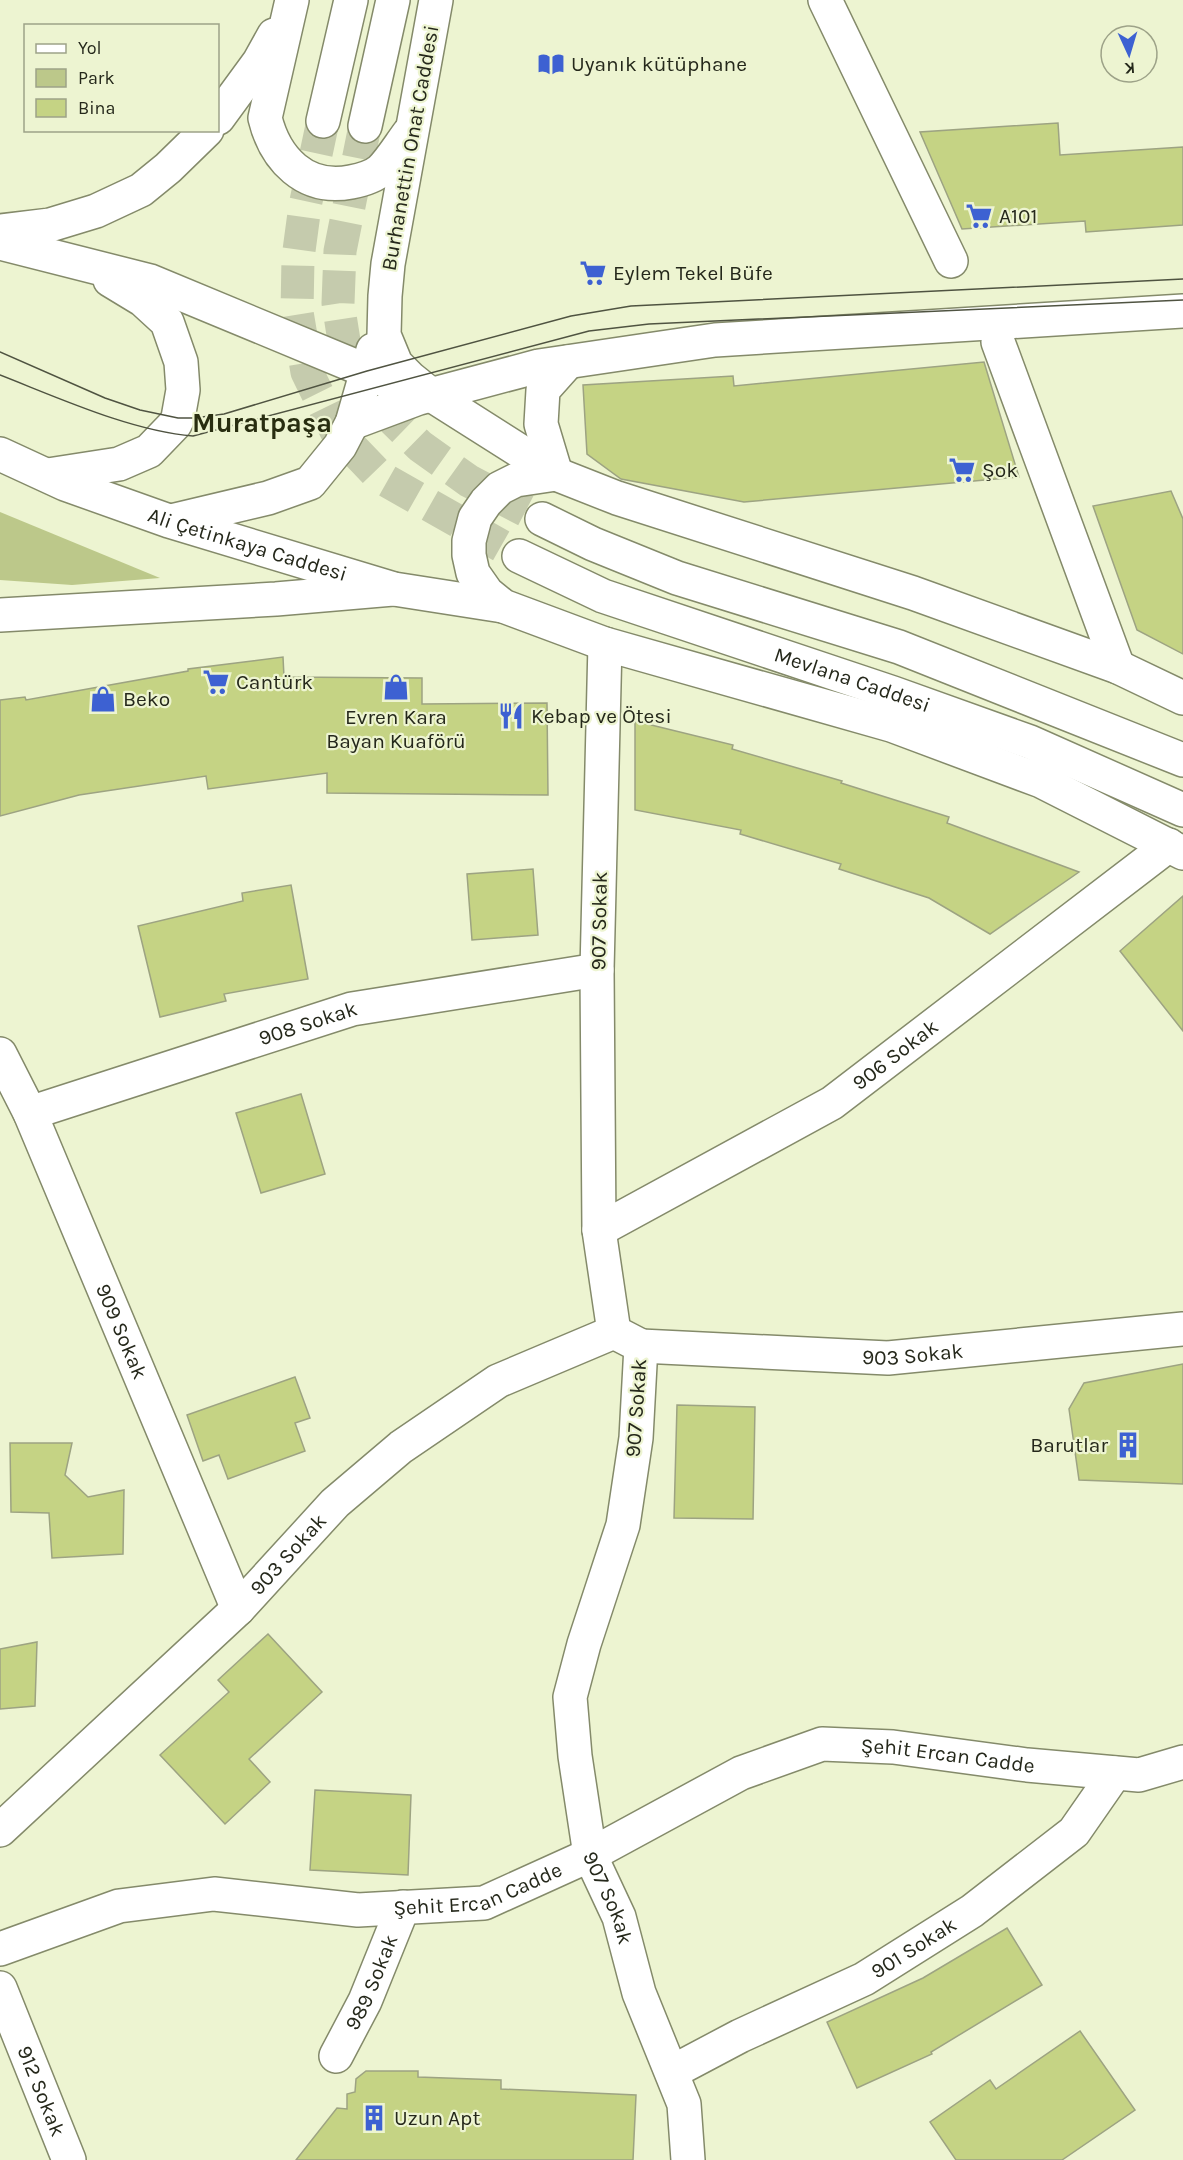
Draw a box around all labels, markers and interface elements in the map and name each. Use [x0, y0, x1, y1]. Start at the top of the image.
street label: Burhanettin Onat Caddesi [377, 23, 443, 273]
legend [24, 24, 219, 132]
north arrow [1099, 24, 1159, 84]
text: Yol [78, 37, 102, 59]
library icon: Uyanık kütüphane [536, 49, 566, 79]
place label: Uyanık kütüphane [571, 52, 747, 76]
text: K [1124, 59, 1136, 78]
text: Park [78, 67, 115, 89]
text: Bina [78, 97, 115, 119]
supermarket icon: A101 [964, 201, 994, 231]
place label: A101 [999, 204, 1037, 228]
supermarket icon: Eylem Tekel Büfe [578, 258, 608, 288]
place label: Eylem Tekel Büfe [613, 261, 773, 285]
district label: Muratpaşa [192, 407, 332, 439]
supermarket icon: Şok [947, 455, 977, 485]
place label: Şok [982, 458, 1018, 482]
street label: Ali Çetinkaya Caddesi [145, 503, 350, 586]
street label: Mevlana Caddesi [771, 642, 934, 717]
supermarket icon: Cantürk [201, 667, 231, 697]
place label: Cantürk [236, 670, 313, 694]
shop icon: Evren Kara Bayan Kuaförü [381, 672, 411, 702]
shop icon: Beko [88, 684, 118, 714]
place label: Beko [123, 687, 170, 711]
restaurant icon: Kebap ve Ötesi [496, 701, 526, 731]
place label: Kebap ve Ötesi [531, 704, 672, 728]
place label: Evren Kara Bayan Kuaförü [326, 705, 466, 753]
street label: 907 Sokak [586, 871, 612, 971]
street label: 908 Sokak [256, 996, 360, 1050]
street label: 906 Sokak [848, 1014, 943, 1095]
street label: 909 Sokak [91, 1280, 152, 1383]
street label: 903 Sokak [861, 1339, 964, 1370]
street label: 907 Sokak [621, 1358, 651, 1458]
building icon: Barutlar [1113, 1430, 1143, 1460]
place label: Barutlar [1030, 1433, 1108, 1457]
street label: 903 Sokak [245, 1509, 331, 1600]
street label: Şehit Ercan Cadde [860, 1734, 1036, 1778]
street label: 907 Sokak [578, 1848, 638, 1947]
street label: Şehit Ercan Cadde [393, 1857, 566, 1920]
street label: 901 Sokak [867, 1912, 961, 1984]
street label: 989 Sokak [340, 1931, 403, 2034]
street label: 912 Sokak [12, 2042, 70, 2140]
building icon: Uzun Apt [359, 2103, 389, 2133]
place label: Uzun Apt [394, 2106, 480, 2130]

